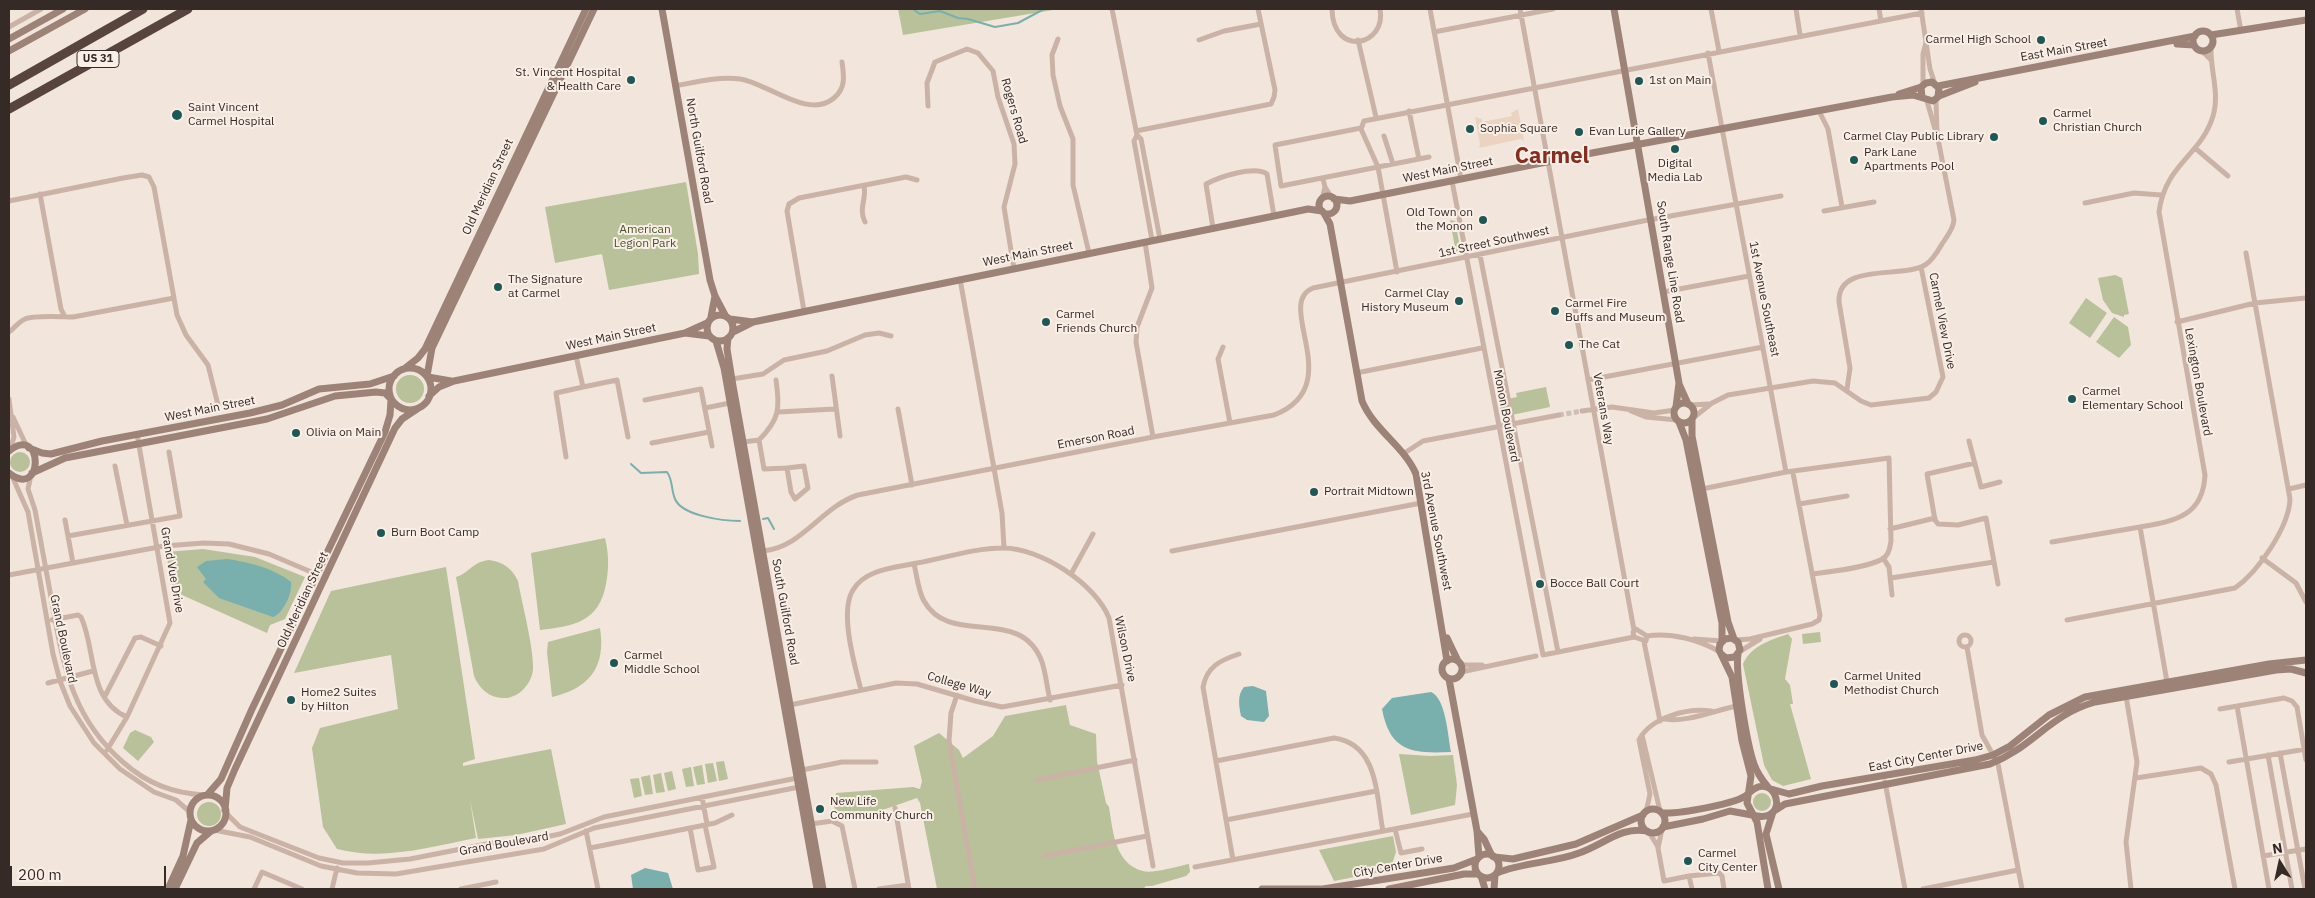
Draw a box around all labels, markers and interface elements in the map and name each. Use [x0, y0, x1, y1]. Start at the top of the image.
place label: Carmel High School [1926, 33, 2031, 47]
marker: Carmel High School [2035, 34, 2047, 46]
street label: East Main Street [2019, 35, 2109, 65]
road number: US 31 [77, 51, 119, 68]
place label: St. Vincent Hospital & Health Care [515, 66, 621, 94]
marker: St. Vincent Hospital & Health Care [625, 74, 637, 86]
place label: 1st on Main [1649, 74, 1711, 88]
marker: 1st on Main [1633, 75, 1645, 87]
street label: Rogers Road [998, 76, 1030, 146]
street label: North Guilford Road [683, 97, 715, 205]
place label: Saint Vincent Carmel Hospital [188, 101, 274, 129]
place label: Carmel Christian Church [2053, 107, 2142, 135]
marker: Saint Vincent Carmel Hospital [170, 108, 184, 122]
marker: Carmel Christian Church [2037, 115, 2049, 127]
place label: Sophia Square [1480, 122, 1558, 136]
marker: Sophia Square [1464, 123, 1476, 135]
place label: Evan Lurie Gallery [1589, 125, 1686, 139]
marker: Evan Lurie Gallery [1573, 126, 1585, 138]
place label: Carmel Clay Public Library [1843, 130, 1984, 144]
marker: Carmel Clay Public Library [1988, 131, 2000, 143]
street label: Old Meridian Street [459, 137, 517, 237]
marker: Digital Media Lab [1669, 143, 1681, 155]
district label: Carmel [1515, 144, 1589, 170]
place label: Park Lane Apartments Pool [1864, 146, 1954, 174]
street label: West Main Street [1402, 154, 1494, 186]
marker: Park Lane Apartments Pool [1848, 154, 1860, 166]
place label: Digital Media Lab [1648, 157, 1702, 185]
street label: South Range Line Road [1653, 200, 1687, 324]
place label: Old Town on the Monon [1406, 206, 1473, 234]
marker: Old Town on the Monon [1477, 214, 1489, 226]
park label: American Legion Park [614, 223, 676, 251]
street label: 1st Street Southwest [1437, 223, 1551, 261]
street label: West Main Street [982, 238, 1074, 270]
street label: 1st Avenue Southeast [1746, 240, 1782, 358]
street label: Carmel View Drive [1926, 271, 1958, 371]
place label: The Signature at Carmel [508, 273, 583, 301]
marker: The Signature at Carmel [492, 281, 504, 293]
place label: Carmel Clay History Museum [1361, 287, 1449, 315]
marker: Carmel Clay History Museum [1453, 295, 1465, 307]
place label: Carmel Fire Buffs and Museum [1565, 297, 1665, 325]
marker: Carmel Fire Buffs and Museum [1549, 305, 1561, 317]
place label: Carmel Friends Church [1056, 308, 1137, 336]
marker: Carmel Friends Church [1040, 316, 1052, 328]
street label: West Main Street [565, 320, 657, 354]
street label: Lexington Boulevard [2181, 327, 2215, 437]
place label: The Cat [1579, 338, 1620, 352]
marker: The Cat [1563, 339, 1575, 351]
street label: Monon Boulevard [1490, 368, 1522, 464]
street label: Veterans Way [1590, 372, 1616, 446]
place label: Carmel Elementary School [2082, 385, 2183, 413]
street label: West Main Street [164, 393, 256, 425]
marker: Carmel Elementary School [2066, 393, 2078, 405]
street label: Emerson Road [1056, 423, 1136, 453]
place label: Olivia on Main [306, 426, 381, 440]
marker: Olivia on Main [290, 427, 302, 439]
street label: 3rd Avenue Southwest [1417, 470, 1455, 592]
place label: Portrait Midtown [1324, 485, 1414, 499]
marker: Portrait Midtown [1308, 486, 1320, 498]
street label: Grand Vue Drive [157, 526, 187, 614]
place label: Burn Boot Camp [391, 526, 479, 540]
marker: Burn Boot Camp [375, 527, 387, 539]
street label: Old Meridian Street [274, 550, 332, 650]
street label: South Guilford Road [769, 558, 801, 666]
place label: Bocce Ball Court [1550, 577, 1639, 591]
marker: Bocce Ball Court [1534, 578, 1546, 590]
street label: Grand Boulevard [47, 593, 79, 685]
street label: Wilson Drive [1111, 615, 1139, 683]
place label: Carmel Middle School [624, 649, 700, 677]
marker: Carmel Middle School [608, 657, 620, 669]
street label: College Way [925, 669, 993, 701]
place label: Carmel United Methodist Church [1844, 670, 1939, 698]
marker: Carmel United Methodist Church [1828, 678, 1840, 690]
place label: Home2 Suites by Hilton [301, 686, 377, 714]
marker: Home2 Suites by Hilton [285, 694, 297, 706]
street label: East City Center Drive [1868, 739, 1984, 775]
place label: New Life Community Church [830, 795, 933, 823]
marker: New Life Community Church [814, 803, 826, 815]
street label: Grand Boulevard [458, 829, 550, 859]
north arrow [2255, 838, 2305, 888]
text: N [2271, 838, 2284, 858]
place label: Carmel City Center [1698, 847, 1757, 875]
street label: City Center Drive [1352, 851, 1444, 881]
marker: Carmel City Center [1682, 855, 1694, 867]
scale bar [12, 856, 169, 888]
text: 200 m [18, 865, 62, 884]

